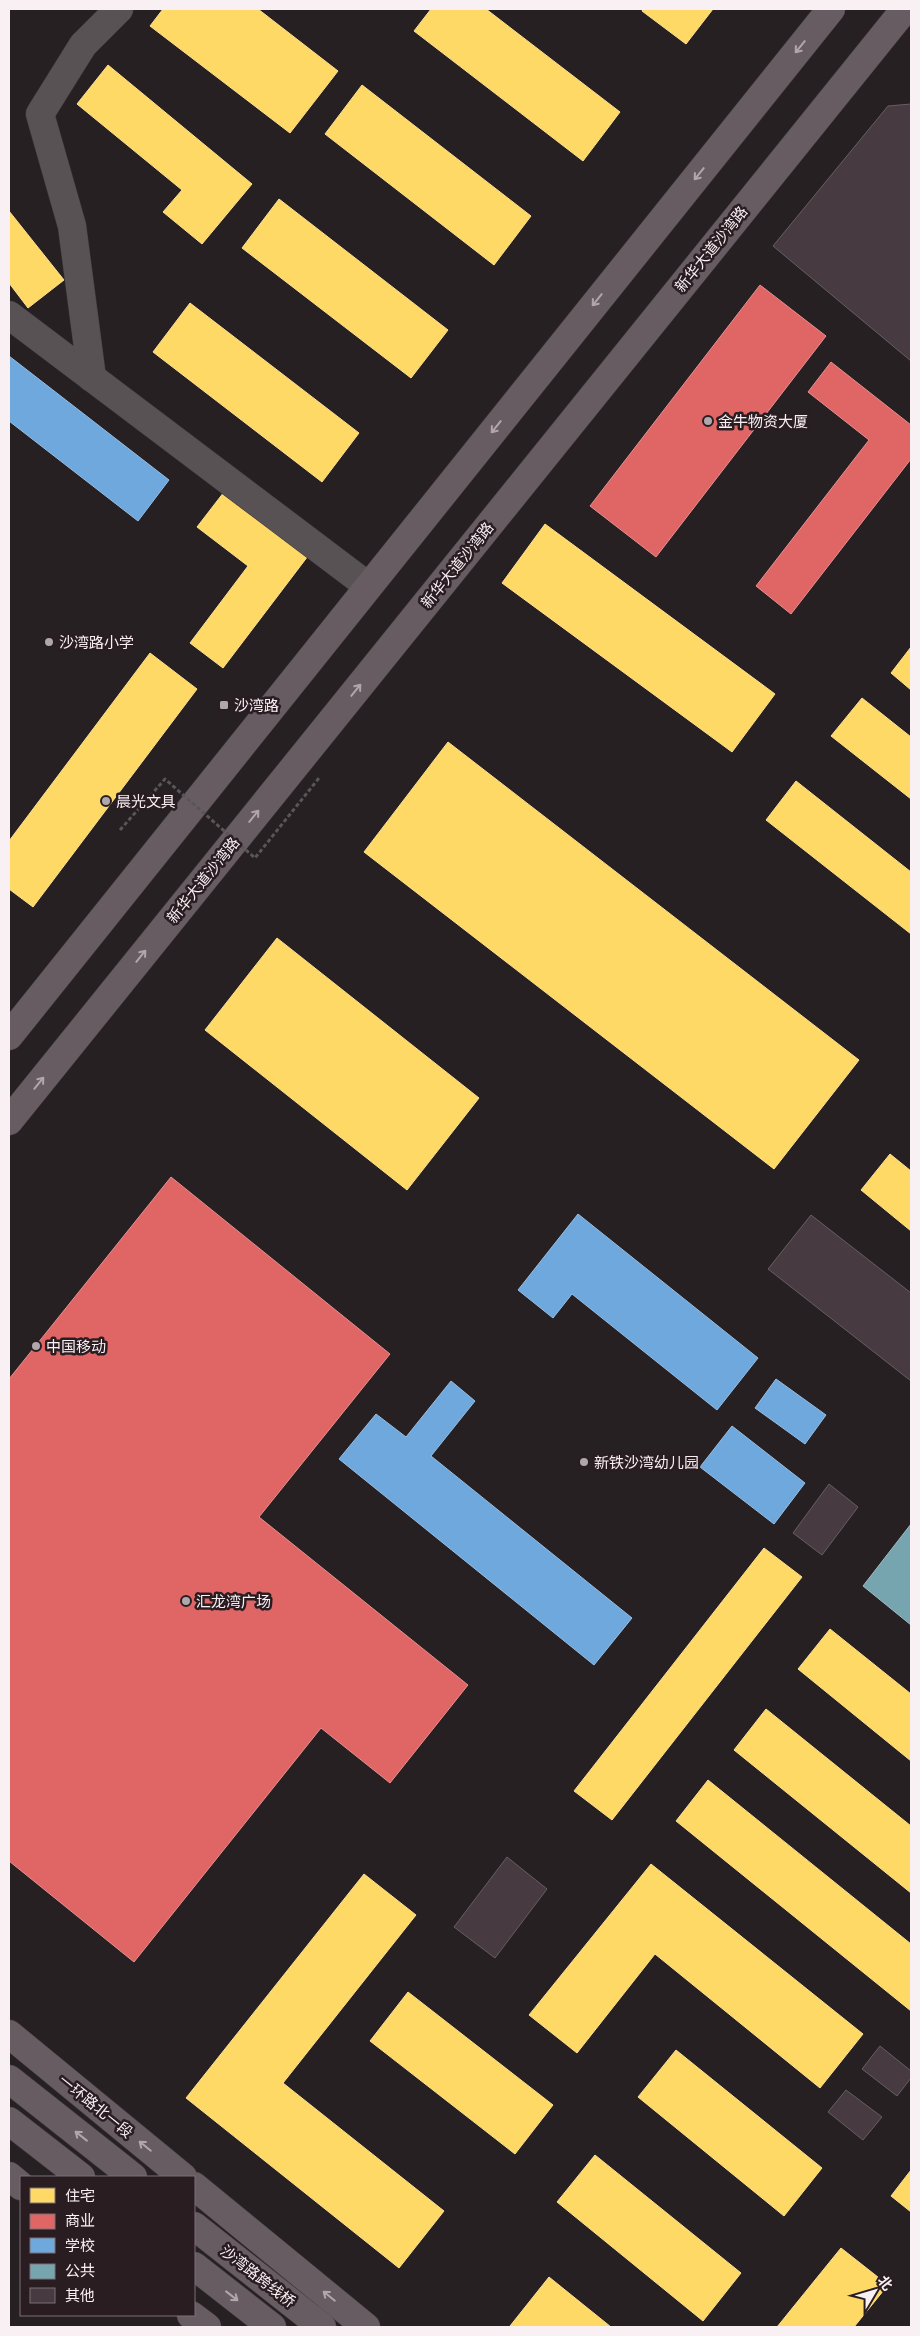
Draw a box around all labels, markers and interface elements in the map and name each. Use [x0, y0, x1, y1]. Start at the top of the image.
one-way arrow [795, 40, 806, 53]
one-way arrow [693, 167, 704, 180]
street label: 新华大道沙湾路 [671, 203, 751, 295]
one-way arrow [592, 294, 603, 307]
place label: 金牛物资大厦 [718, 413, 808, 430]
marker: 金牛物资大厦 [702, 415, 714, 427]
one-way arrow [490, 420, 501, 433]
street label: 新华大道沙湾路 [417, 519, 497, 611]
place label: 沙湾路小学 [59, 634, 134, 651]
marker: 沙湾路小学 [43, 636, 55, 648]
one-way arrow [351, 684, 362, 697]
place label: 沙湾路 [234, 697, 279, 714]
marker: 沙湾路 [218, 699, 230, 711]
place label: 晨光文具 [116, 793, 176, 810]
marker: 晨光文具 [100, 795, 112, 807]
one-way arrow [249, 810, 260, 823]
street label: 新华大道沙湾路 [163, 834, 243, 926]
one-way arrow [136, 950, 147, 963]
one-way arrow [34, 1077, 45, 1090]
place label: 中国移动 [46, 1338, 106, 1355]
marker: 中国移动 [30, 1340, 42, 1352]
place label: 新铁沙湾幼儿园 [594, 1454, 699, 1471]
marker: 新铁沙湾幼儿园 [578, 1456, 590, 1468]
place label: 汇龙湾广场 [196, 1593, 271, 1610]
marker: 汇龙湾广场 [180, 1595, 192, 1607]
street label: 一环路北一段 [56, 2071, 136, 2141]
one-way arrow [74, 2131, 88, 2141]
one-way arrow [139, 2141, 152, 2152]
legend [20, 2176, 195, 2316]
text: 住宅 [65, 2187, 95, 2204]
text: 商业 [65, 2212, 95, 2229]
text: 学校 [65, 2237, 95, 2254]
street label: 沙湾路跨线桥 [217, 2242, 299, 2310]
text: 公共 [65, 2262, 95, 2279]
north arrow [850, 2266, 900, 2316]
text: 北 [875, 2273, 896, 2293]
text: 其他 [65, 2287, 95, 2304]
one-way arrow [225, 2290, 238, 2301]
one-way arrow [322, 2291, 335, 2302]

